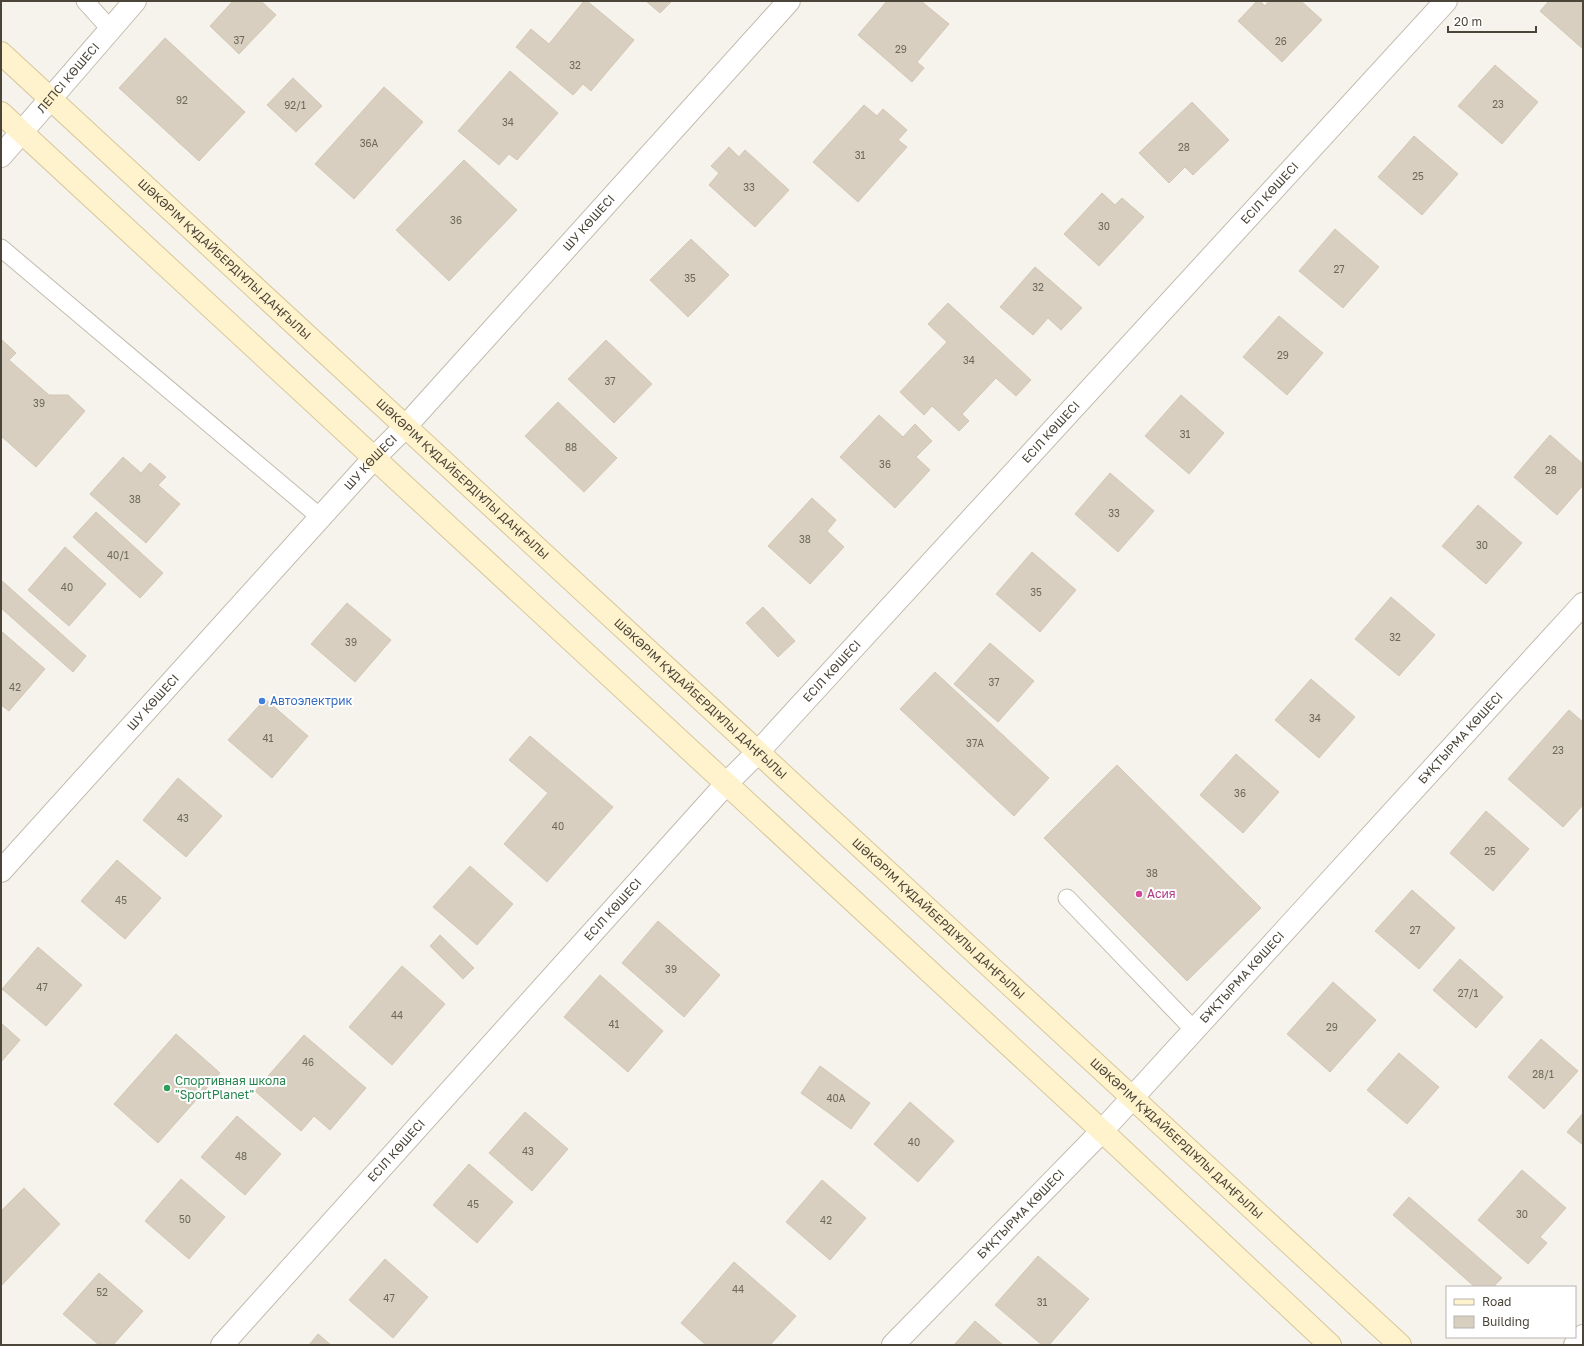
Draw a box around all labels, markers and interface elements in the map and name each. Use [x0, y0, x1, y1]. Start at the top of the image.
scale bar [1448, 8, 1536, 34]
text: 20 m [1454, 14, 1482, 29]
house number: 37 [233, 34, 245, 46]
house number: 26 [1275, 35, 1287, 47]
street label: ЛЕПСІ КӨШЕСІ [34, 40, 102, 116]
house number: 29 [895, 43, 907, 55]
house number: 32 [569, 59, 581, 71]
house number: 92 [176, 94, 188, 106]
house number: 23 [1492, 98, 1504, 110]
house number: 92/1 [284, 99, 306, 111]
house number: 34 [502, 116, 514, 128]
house number: 36А [360, 137, 379, 149]
house number: 28 [1178, 141, 1190, 153]
house number: 31 [855, 149, 865, 161]
street label: ЕСІЛ КӨШЕСІ [1237, 159, 1302, 227]
house number: 25 [1412, 170, 1424, 182]
street label: ШӘКӘРІМ ҚҰДАЙБЕРДІҰЛЫ ДАҢҒЫЛЫ [135, 175, 314, 342]
house number: 33 [743, 181, 755, 193]
street label: ШУ КӨШЕСІ [559, 191, 618, 254]
house number: 36 [450, 214, 462, 226]
house number: 30 [1098, 220, 1110, 232]
house number: 27 [1333, 263, 1345, 275]
house number: 35 [684, 272, 696, 284]
house number: 32 [1032, 281, 1044, 293]
house number: 29 [1277, 349, 1289, 361]
house number: 34 [963, 354, 975, 366]
house number: 37 [604, 375, 616, 387]
street label: ШӘКӘРІМ ҚҰДАЙБЕРДІҰЛЫ ДАҢҒЫЛЫ [373, 395, 552, 562]
house number: 39 [33, 397, 45, 409]
street label: ЕСІЛ КӨШЕСІ [1018, 398, 1083, 466]
house number: 31 [1180, 428, 1190, 440]
street label: ШУ КӨШЕСІ [341, 431, 400, 493]
house number: 88 [565, 441, 577, 453]
house number: 36 [879, 458, 891, 470]
house number: 28 [1545, 464, 1557, 476]
house number: 38 [129, 493, 141, 505]
house number: 33 [1108, 507, 1120, 519]
house number: 38 [799, 533, 811, 545]
house number: 30 [1476, 539, 1488, 551]
house number: 40/1 [107, 549, 129, 561]
house number: 40 [61, 581, 73, 593]
house number: 35 [1030, 586, 1042, 598]
street label: ШӘКӘРІМ ҚҰДАЙБЕРДІҰЛЫ ДАҢҒЫЛЫ [611, 615, 790, 782]
house number: 32 [1389, 631, 1401, 643]
house number: 39 [345, 636, 357, 648]
street label: ЕСІЛ КӨШЕСІ [800, 637, 864, 705]
street label: ШУ КӨШЕСІ [124, 671, 182, 733]
house number: 37 [988, 676, 1000, 688]
house number: 42 [9, 681, 21, 693]
street label: БҰҚТЫРМА КӨШЕСІ [1415, 689, 1506, 787]
place label: Автоэлектрик [270, 693, 353, 708]
marker: Автоэлектрик [257, 696, 267, 706]
house number: 34 [1309, 712, 1321, 724]
house number: 41 [263, 732, 274, 744]
house number: 37А [966, 737, 984, 749]
house number: 23 [1552, 744, 1564, 756]
house number: 36 [1234, 787, 1246, 799]
house number: 43 [177, 812, 189, 824]
house number: 40 [552, 820, 564, 832]
street label: ШӘКӘРІМ ҚҰДАЙБЕРДІҰЛЫ ДАҢҒЫЛЫ [849, 835, 1028, 1002]
house number: 25 [1484, 845, 1496, 857]
house number: 38 [1146, 867, 1158, 879]
street label: ЕСІЛ КӨШЕСІ [581, 875, 644, 944]
place label: Асия [1147, 886, 1176, 901]
marker: Асия [1134, 889, 1144, 899]
house number: 45 [115, 894, 127, 906]
house number: 27 [1409, 924, 1421, 936]
street label: БҰҚТЫРМА КӨШЕСІ [1196, 928, 1287, 1026]
house number: 39 [665, 963, 677, 975]
house number: 47 [36, 981, 48, 993]
house number: 27/1 [1458, 987, 1479, 999]
house number: 44 [391, 1009, 403, 1021]
house number: 41 [609, 1018, 620, 1030]
house number: 29 [1326, 1021, 1338, 1033]
street label: ШӘКӘРІМ ҚҰДАЙБЕРДІҰЛЫ ДАҢҒЫЛЫ [1087, 1055, 1266, 1222]
house number: 46 [302, 1056, 314, 1068]
house number: 28/1 [1532, 1068, 1554, 1080]
place label: Спортивная школа "SportPlanet" [175, 1073, 286, 1102]
marker: Спортивная школа "SportPlanet" [162, 1083, 172, 1093]
house number: 40А [827, 1092, 846, 1104]
street label: ЕСІЛ КӨШЕСІ [364, 1116, 428, 1185]
house number: 40 [908, 1136, 920, 1148]
house number: 43 [522, 1145, 534, 1157]
house number: 48 [235, 1150, 247, 1162]
street label: БҰҚТЫРМА КӨШЕСІ [974, 1166, 1067, 1261]
house number: 45 [467, 1198, 479, 1210]
house number: 30 [1516, 1208, 1528, 1220]
house number: 50 [179, 1213, 191, 1225]
house number: 42 [820, 1214, 832, 1226]
house number: 44 [732, 1283, 744, 1295]
house number: 52 [96, 1286, 108, 1298]
legend [1446, 1286, 1576, 1338]
house number: 47 [383, 1292, 395, 1304]
text: Road [1482, 1294, 1511, 1309]
house number: 31 [1037, 1296, 1047, 1308]
text: Building [1482, 1314, 1530, 1329]

